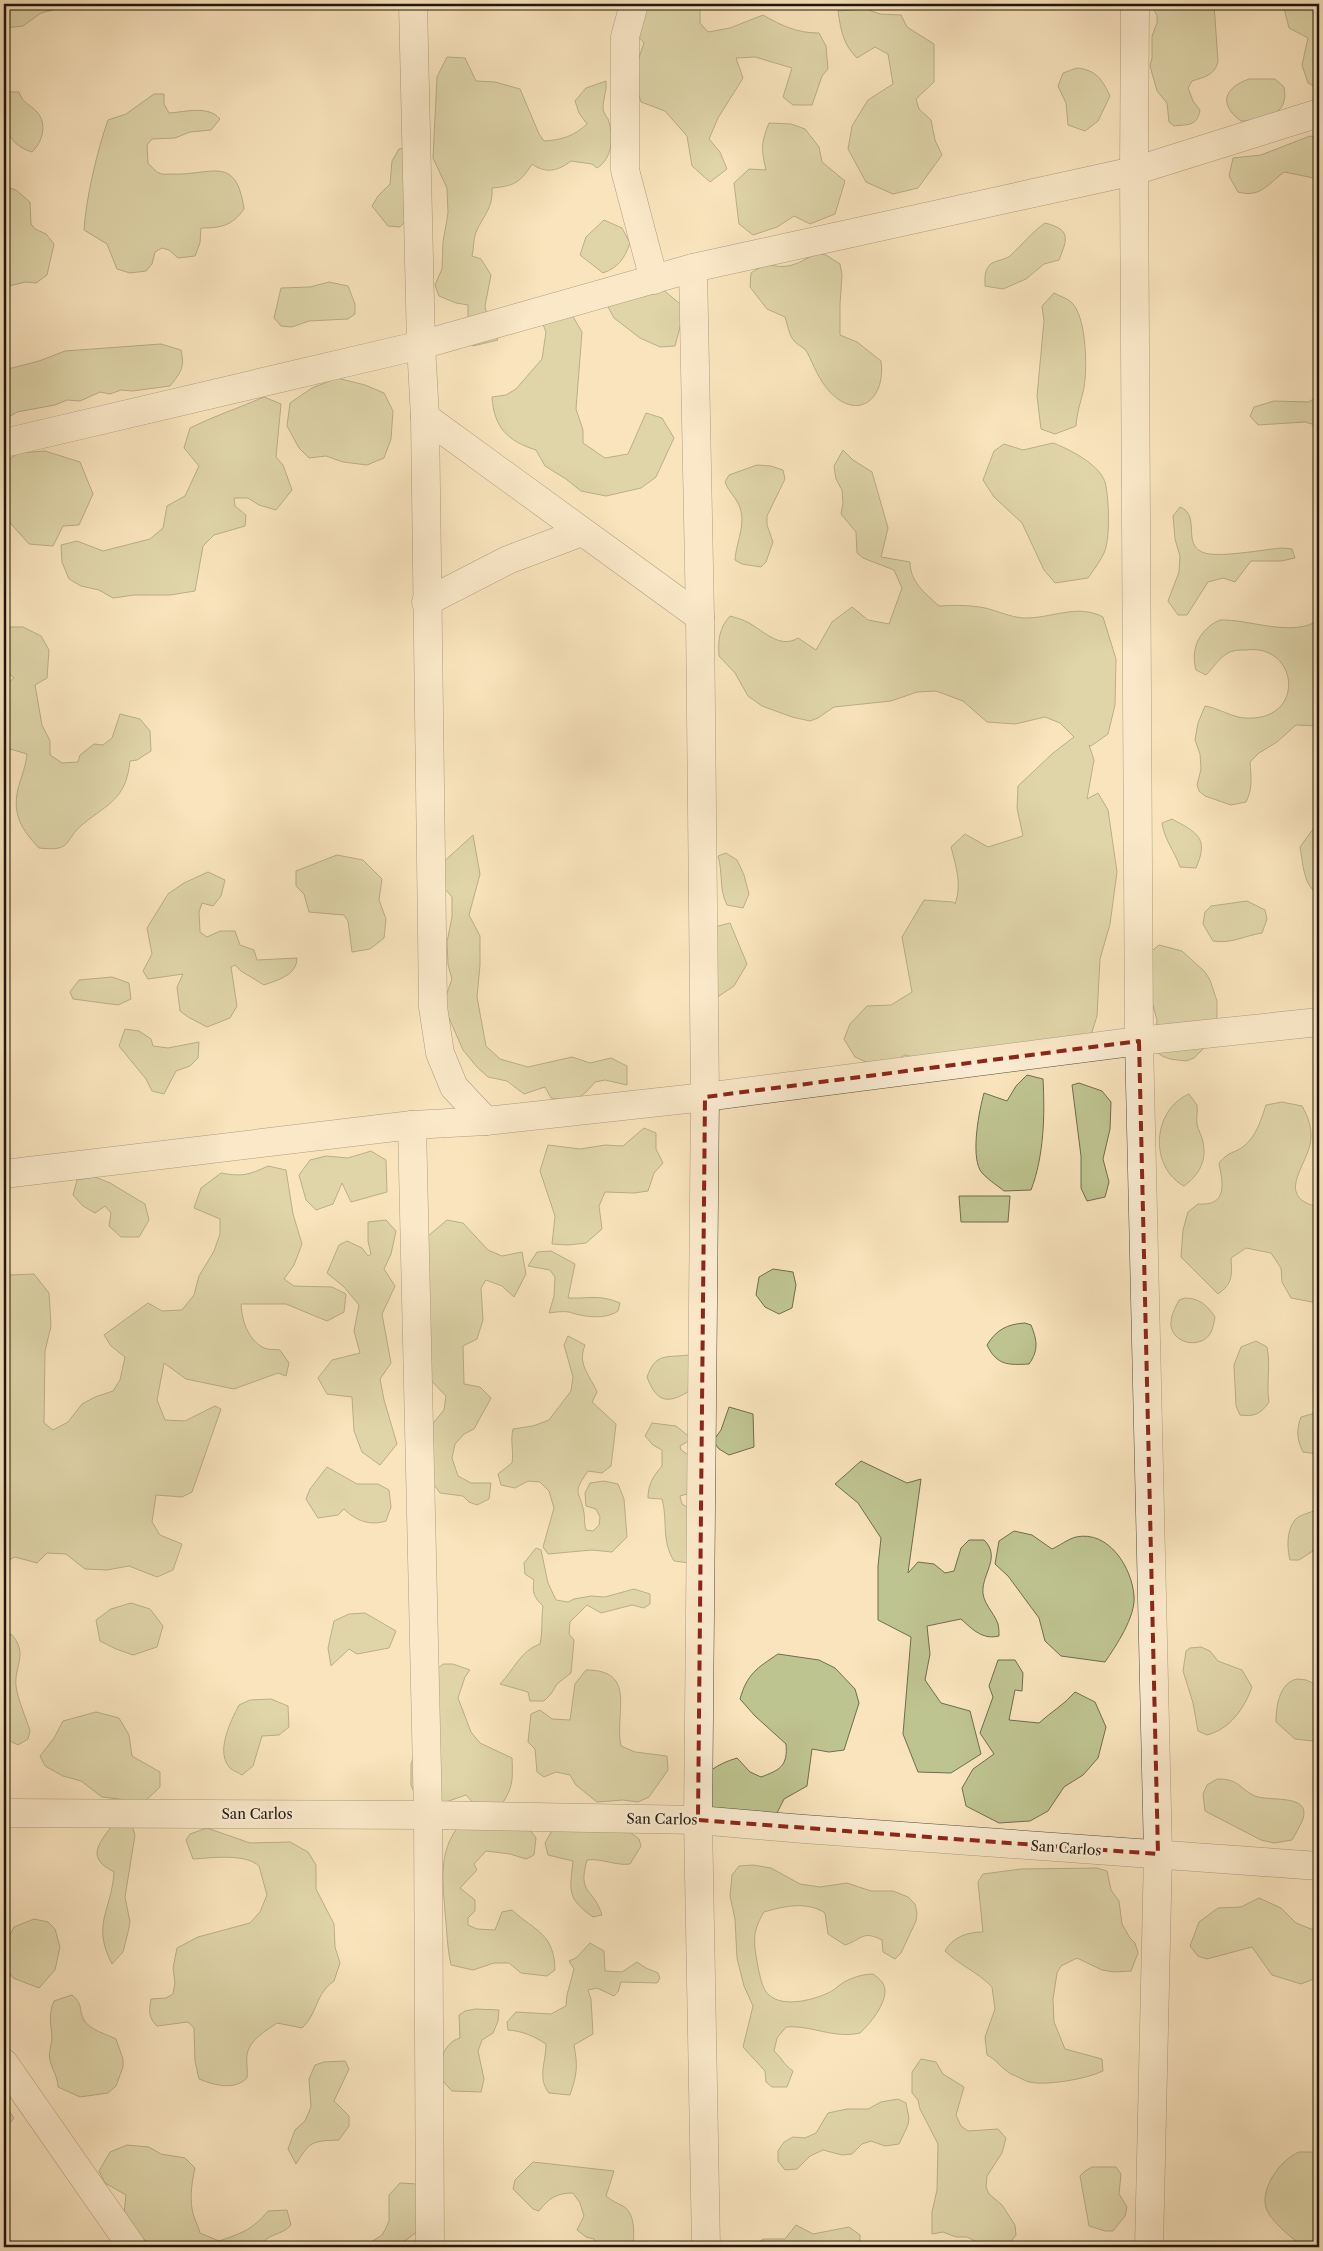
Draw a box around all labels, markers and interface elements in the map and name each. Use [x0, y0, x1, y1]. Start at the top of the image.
street label: San Carlos [221, 1805, 293, 1823]
street label: San Carlos [626, 1809, 698, 1829]
street label: San Carlos [1030, 1837, 1102, 1859]

